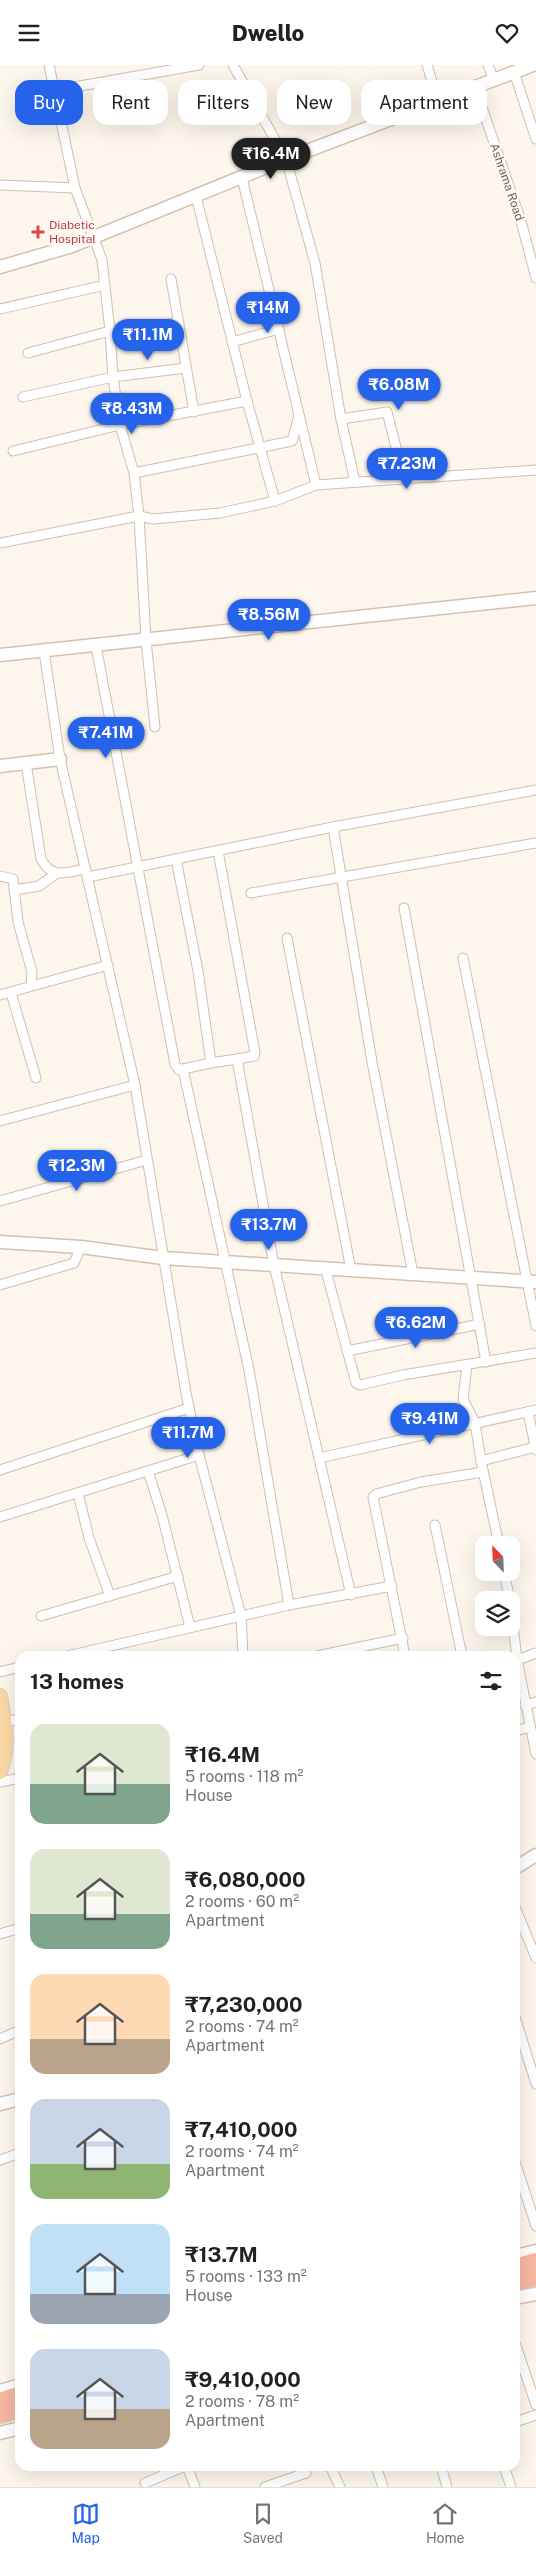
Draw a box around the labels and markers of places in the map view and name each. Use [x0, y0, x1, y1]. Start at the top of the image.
pin: ₹16.4M [230, 137, 312, 180]
place label: Diabetic Hospital [49, 218, 96, 246]
marker: Diabetic Hospital [31, 225, 45, 239]
pin: ₹14M [238, 291, 298, 334]
pin: ₹11.1M [107, 319, 189, 361]
pin: ₹6.08M [358, 369, 440, 411]
pin: ₹8.43M [91, 393, 173, 435]
pin: ₹7.23M [366, 447, 448, 490]
pin: ₹8.56M [228, 599, 310, 641]
pin: ₹7.41M [65, 717, 147, 759]
pin: ₹12.3M [36, 1149, 118, 1192]
pin: ₹13.7M [228, 1209, 310, 1251]
pin: ₹6.62M [375, 1307, 457, 1349]
pin: ₹9.41M [389, 1403, 471, 1445]
pin: ₹11.7M [147, 1417, 229, 1459]

